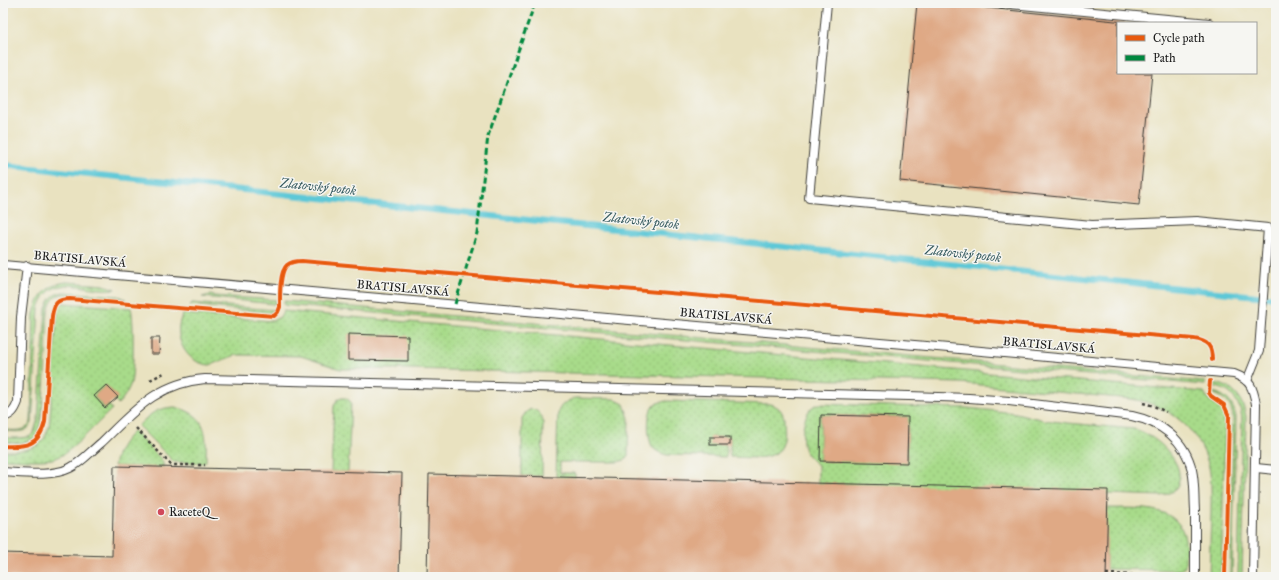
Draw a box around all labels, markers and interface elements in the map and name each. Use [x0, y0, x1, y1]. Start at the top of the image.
legend [1117, 22, 1257, 74]
text: Cycle path [1153, 31, 1205, 45]
text: Path [1153, 51, 1176, 65]
water label: Zlatovský potok [278, 175, 357, 199]
water label: Zlatovský potok [601, 209, 680, 233]
water label: Zlatovský potok [923, 242, 1002, 266]
street label: BRATISLAVSKÁ [33, 247, 127, 270]
street label: BRATISLAVSKÁ [356, 276, 450, 299]
street label: BRATISLAVSKÁ [679, 304, 773, 327]
street label: BRATISLAVSKÁ [1002, 333, 1096, 356]
place label: RaceteQ [169, 505, 219, 519]
marker: RaceteQ [156, 507, 166, 517]

